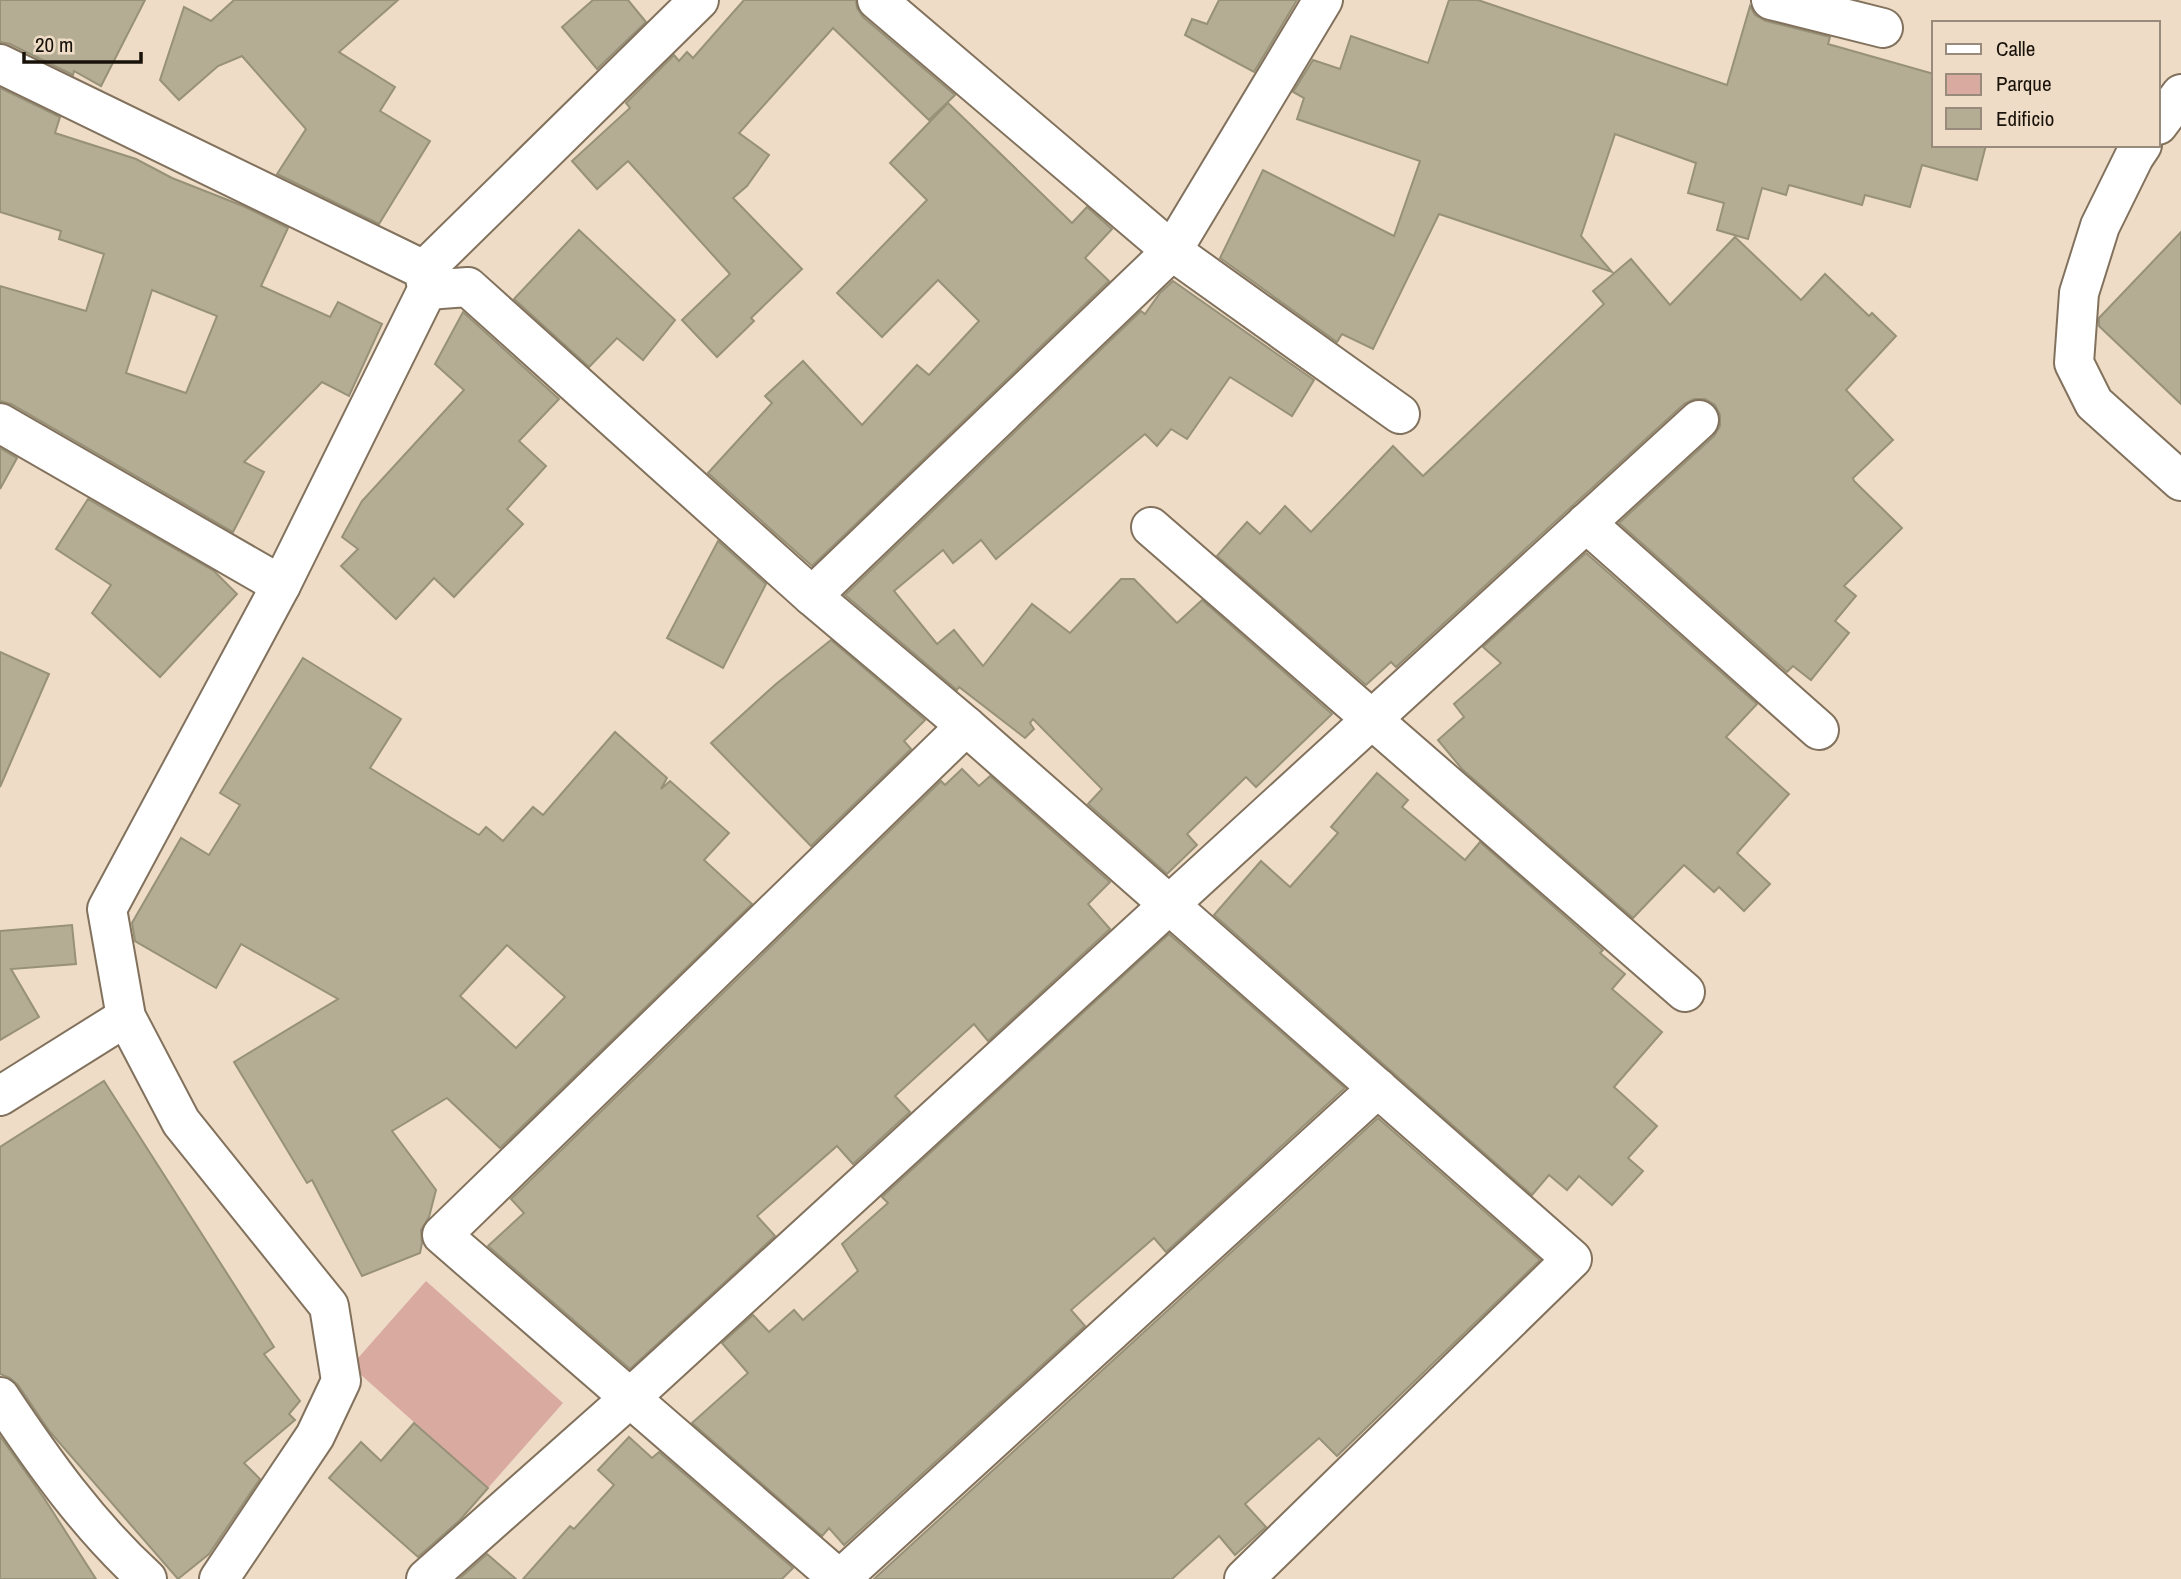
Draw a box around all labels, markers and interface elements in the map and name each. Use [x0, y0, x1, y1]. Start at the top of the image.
scale bar [24, 21, 142, 65]
legend [1932, 21, 2160, 147]
text: 20 m [35, 30, 73, 59]
text: Calle [1996, 34, 2035, 63]
text: Parque [1996, 69, 2052, 98]
text: Edificio [1996, 104, 2054, 133]

